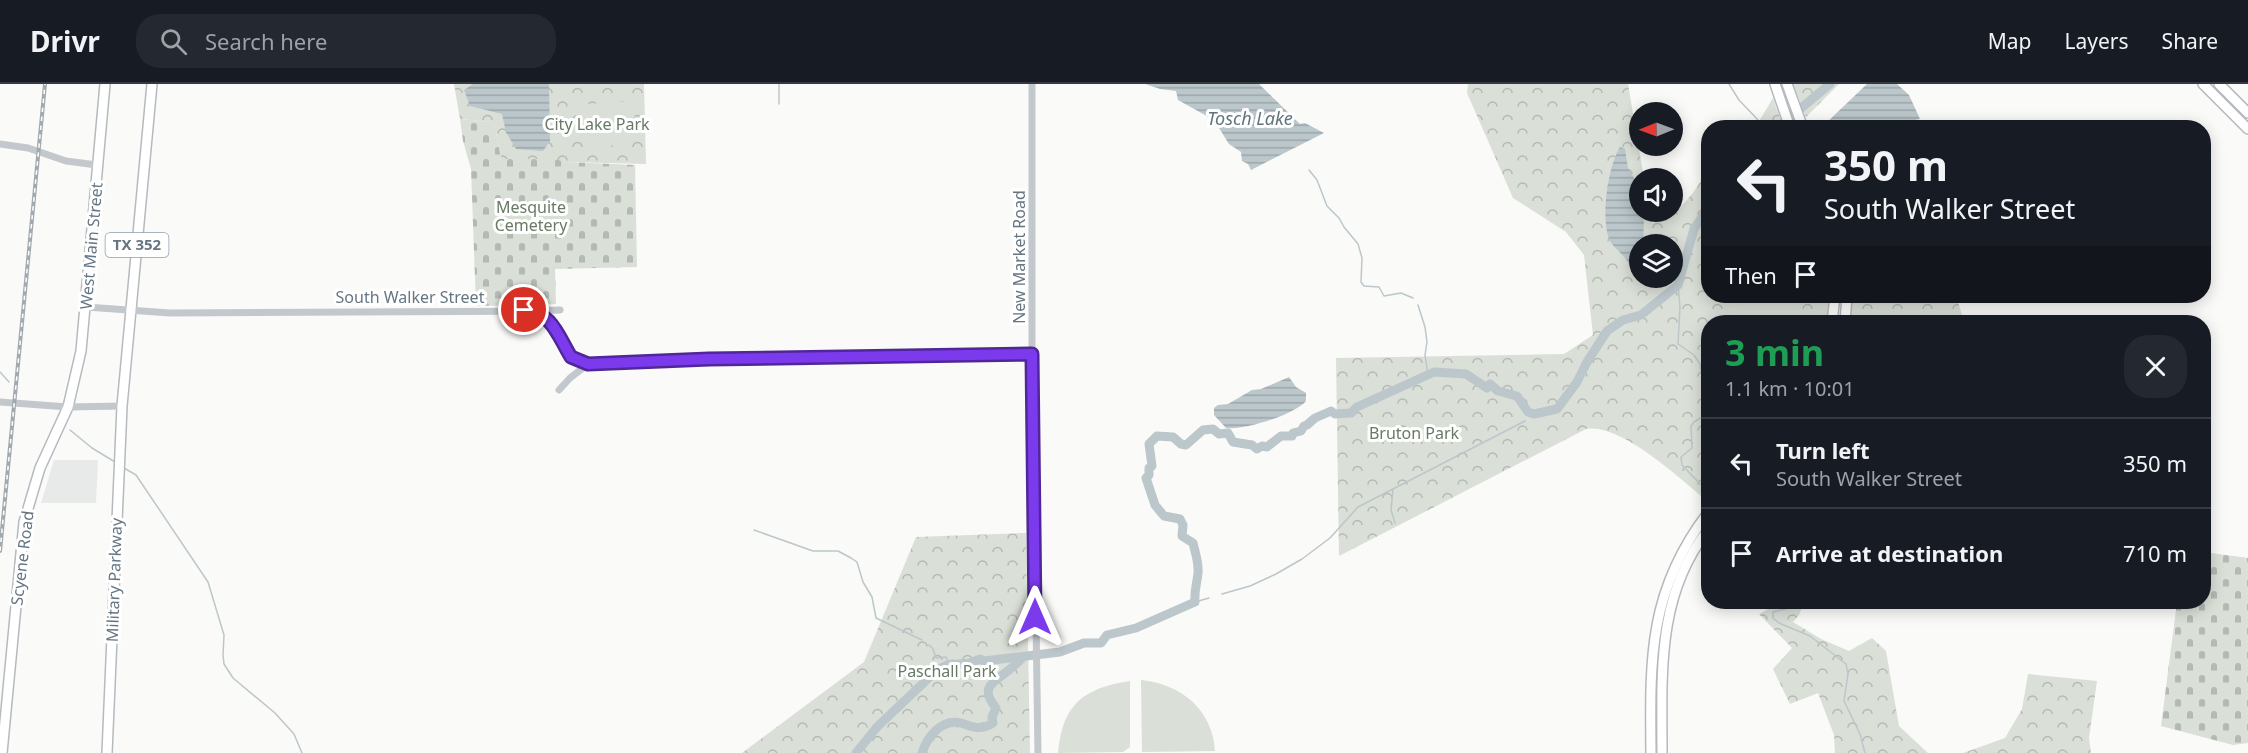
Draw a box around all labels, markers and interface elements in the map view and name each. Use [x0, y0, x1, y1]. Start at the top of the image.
search box [136, 14, 556, 68]
text: Drivr [30, 22, 100, 60]
icon: search [157, 25, 190, 58]
text: Search here [205, 26, 327, 56]
text: Map [1988, 27, 2032, 55]
text: Layers [2065, 27, 2129, 55]
text: Share [2162, 27, 2218, 55]
north arrow [1629, 102, 1683, 156]
map controls [1629, 102, 1683, 288]
water label: Tosch Lake [1207, 106, 1293, 130]
park label: City Lake Park [544, 113, 650, 135]
text: 350 m [1824, 136, 1948, 193]
icon: left [1725, 144, 1803, 222]
button: sound [1629, 168, 1683, 222]
street label: West Main Street [74, 181, 108, 310]
street label: New Market Road [1008, 190, 1030, 324]
text: South Walker Street [1824, 190, 2075, 227]
park label: Mesquite Cemetery [495, 196, 568, 236]
road number: TX 352 [106, 233, 168, 257]
button: layers [1629, 234, 1683, 288]
icon: arrive [1789, 258, 1822, 291]
text: Then [1725, 260, 1777, 290]
pin [498, 284, 549, 335]
street label: South Walker Street [336, 286, 485, 308]
icon: arrive [507, 293, 540, 326]
text: 3 min [1725, 328, 1824, 377]
button: close [2124, 335, 2187, 398]
text: 1.1 km · 10:01 [1725, 375, 1855, 402]
park label: Bruton Park [1369, 422, 1460, 444]
text: Turn left [1776, 435, 1870, 465]
icon: left [1725, 447, 1758, 480]
text: 350 m [2123, 448, 2187, 478]
text: South Walker Street [1776, 465, 1962, 492]
street label: Scyene Road [5, 509, 39, 607]
street label: Military Parkway [101, 517, 127, 642]
icon: arrive [1725, 537, 1758, 570]
text: Arrive at destination [1776, 538, 2003, 568]
text: 710 m [2123, 538, 2187, 568]
position arrow [1003, 585, 1067, 649]
park label: Paschall Park [897, 660, 997, 682]

